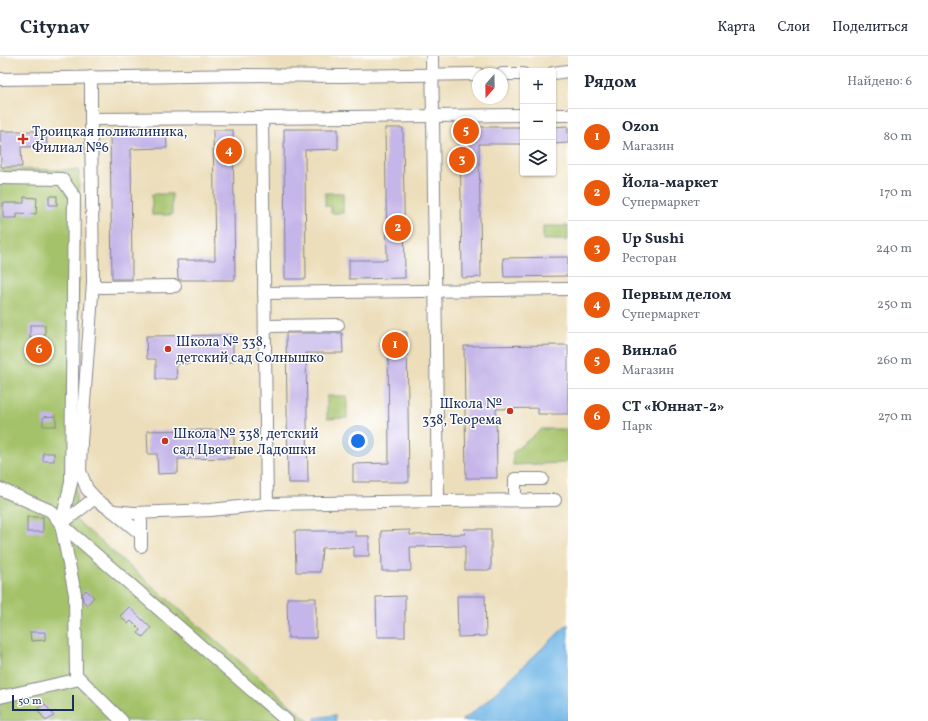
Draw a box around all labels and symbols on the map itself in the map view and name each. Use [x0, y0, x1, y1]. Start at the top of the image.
north arrow [472, 68, 508, 104]
pin: 5 [453, 116, 479, 146]
place label: Троицкая поликлиника, Филиал №6 [32, 123, 187, 158]
marker: Троицкая поликлиника, Филиал №6 [17, 133, 29, 145]
pin: 4 [216, 136, 242, 166]
pin: 3 [449, 145, 475, 175]
pin: 2 [385, 213, 411, 243]
pin: 1 [382, 330, 408, 360]
place label: Школа № 338, детский сад Солнышко [176, 333, 324, 368]
pin: 6 [26, 335, 52, 365]
marker: Школа № 338, детский сад Солнышко [163, 344, 173, 354]
place label: Школа № 338, Теорема [422, 395, 502, 430]
marker: Школа № 338, Теорема [505, 406, 515, 416]
place label: Школа № 338, детский сад Цветные Ладошки [173, 425, 319, 460]
your location [348, 431, 368, 451]
marker: Школа № 338, детский сад Цветные Ладошки [160, 436, 170, 446]
scale bar [12, 693, 74, 712]

